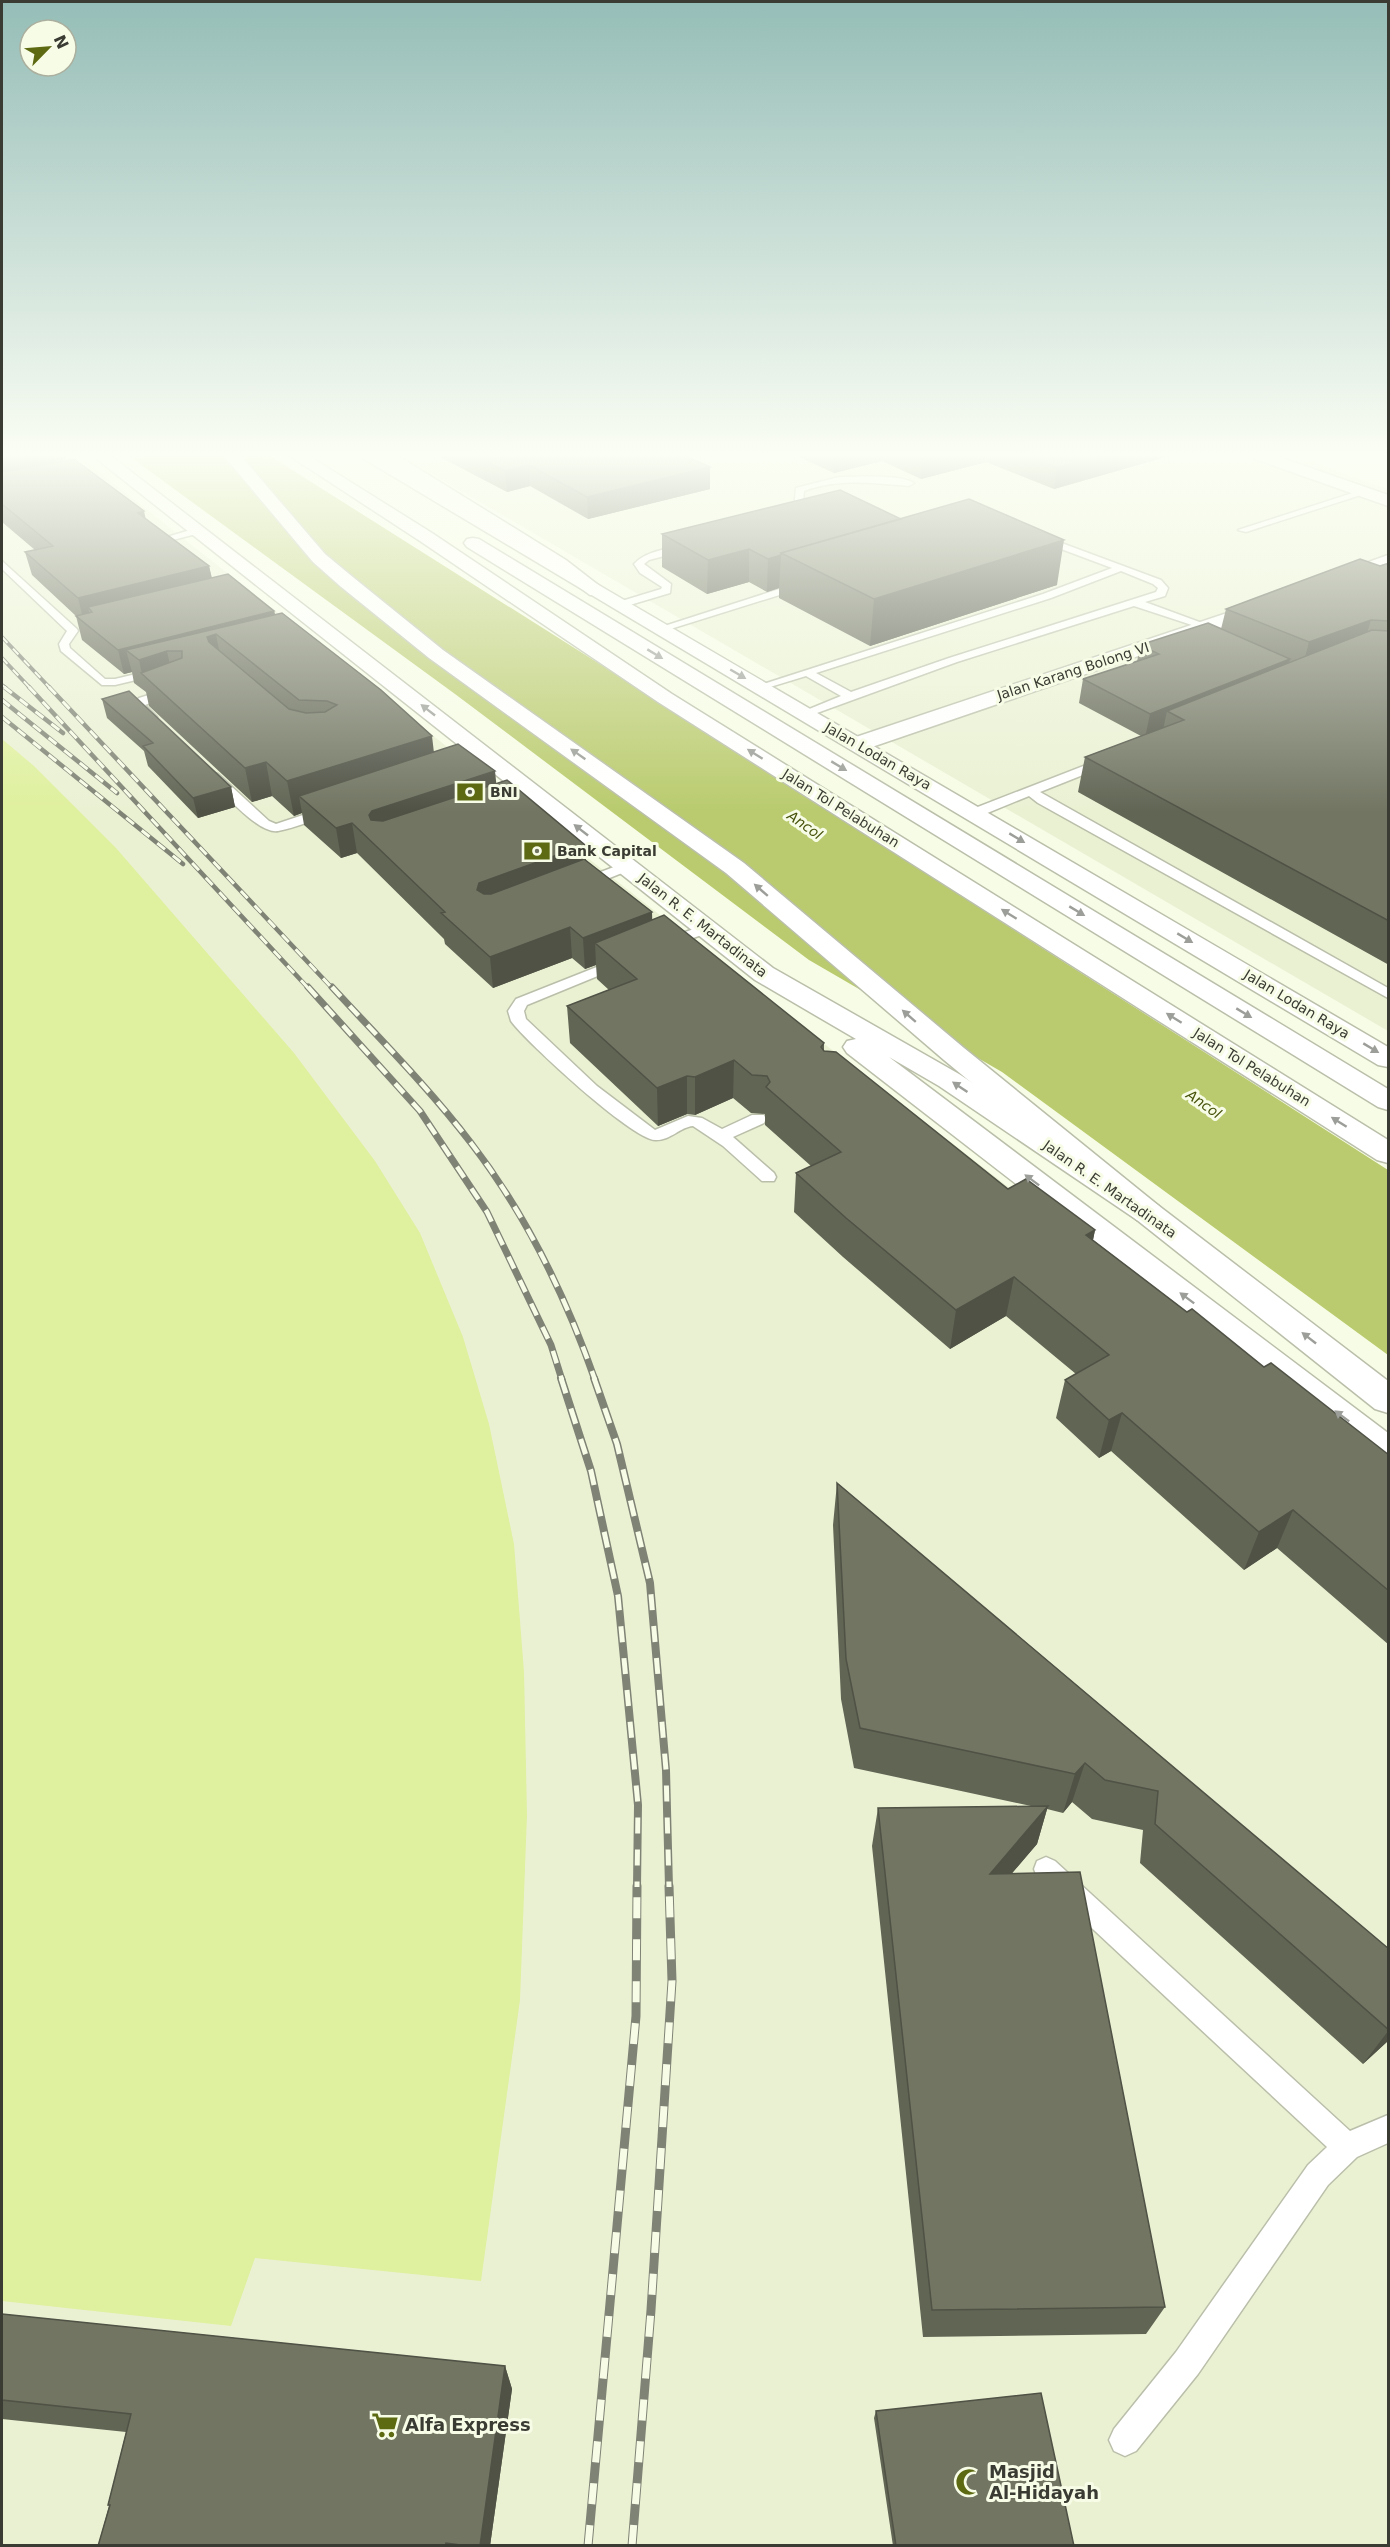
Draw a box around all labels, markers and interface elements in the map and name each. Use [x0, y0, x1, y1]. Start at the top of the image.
north arrow [18, 18, 78, 78]
text: N [50, 32, 73, 52]
street label: Jalan Karang Bolong VI [994, 639, 1151, 704]
one-way arrow [647, 648, 663, 659]
one-way arrow [730, 669, 746, 680]
one-way arrow [420, 704, 436, 717]
street label: Jalan Lodan Raya [821, 719, 934, 793]
one-way arrow [570, 748, 586, 760]
one-way arrow [747, 749, 763, 760]
one-way arrow [831, 761, 847, 772]
street label: Jalan Tol Pelabuhan [779, 765, 902, 850]
bank icon: BNI [455, 777, 485, 807]
place label: BNI [490, 784, 518, 800]
water label: Ancol [784, 807, 825, 843]
one-way arrow [574, 825, 589, 837]
one-way arrow [1009, 833, 1026, 843]
bank icon: Bank Capital [522, 836, 552, 866]
place label: Bank Capital [557, 843, 657, 859]
street label: Jalan R. E. Martadinata [635, 869, 771, 980]
one-way arrow [753, 883, 769, 896]
one-way arrow [1069, 906, 1085, 917]
one-way arrow [1001, 909, 1017, 920]
one-way arrow [1177, 932, 1193, 943]
street label: Jalan Lodan Raya [1240, 966, 1353, 1042]
one-way arrow [1236, 1007, 1252, 1018]
one-way arrow [902, 1010, 917, 1023]
one-way arrow [1166, 1013, 1182, 1024]
street label: Jalan Tol Pelabuhan [1190, 1024, 1313, 1109]
one-way arrow [1362, 1043, 1379, 1053]
one-way arrow [952, 1082, 968, 1093]
water label: Ancol [1183, 1086, 1224, 1122]
one-way arrow [1331, 1116, 1347, 1127]
street label: Jalan R. E. Martadinata [1039, 1136, 1180, 1241]
one-way arrow [1024, 1174, 1040, 1186]
one-way arrow [1179, 1293, 1194, 1305]
one-way arrow [1301, 1332, 1317, 1345]
one-way arrow [1334, 1410, 1350, 1423]
supermarket icon: Alfa Express [370, 2410, 400, 2440]
place label: Alfa Express [405, 2414, 531, 2435]
place label: Masjid Al-Hidayah [989, 2461, 1099, 2503]
mosque icon: Masjid Al-Hidayah [954, 2467, 984, 2497]

